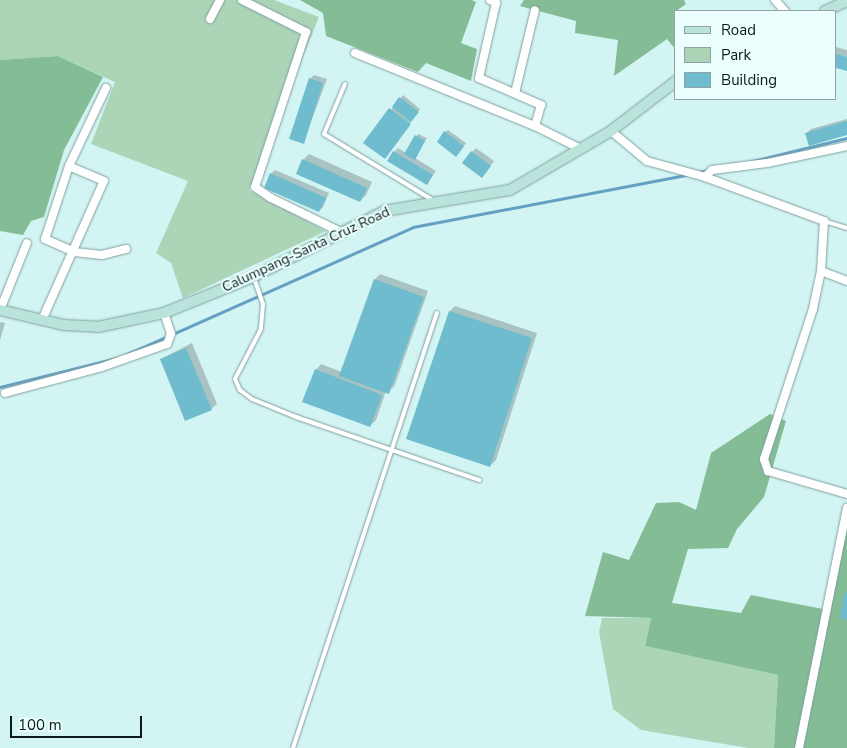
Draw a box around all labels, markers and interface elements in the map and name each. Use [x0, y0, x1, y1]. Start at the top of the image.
legend [674, 10, 837, 100]
text: Road [721, 20, 756, 40]
text: Park [721, 45, 751, 65]
text: Building [721, 70, 777, 90]
street label: Calumpang-Santa Cruz Road [220, 204, 392, 296]
scale bar [12, 706, 145, 738]
text: 100 m [18, 715, 62, 735]

